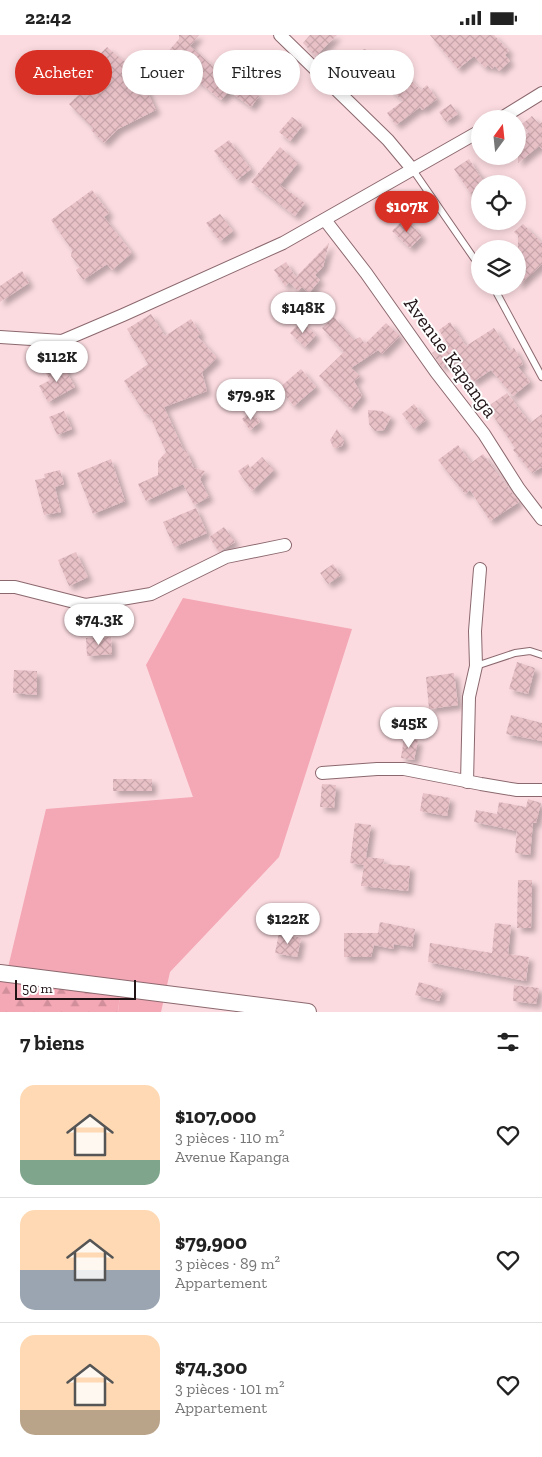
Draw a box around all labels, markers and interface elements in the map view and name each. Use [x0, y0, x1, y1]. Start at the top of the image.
text: 22:42 [25, 6, 71, 29]
chip: Acheter [15, 50, 112, 95]
chip: Louer [122, 50, 203, 95]
chip: Filtres [213, 50, 300, 95]
chip: Nouveau [310, 50, 414, 95]
north arrow [471, 110, 526, 165]
map controls [471, 110, 526, 295]
button: locate [471, 175, 526, 230]
pin: $107K [372, 191, 442, 233]
text: $107K [386, 197, 428, 216]
button: layers [471, 240, 526, 295]
pin: $148K [268, 291, 338, 334]
street label: Avenue Kapanga [399, 292, 503, 422]
text: $148K [282, 298, 324, 317]
pin: $112K [22, 341, 92, 383]
text: $112K [37, 347, 77, 366]
pin: $79.9K [210, 379, 292, 421]
text: $79.9K [227, 385, 275, 404]
pin: $74.3K [58, 603, 140, 646]
text: $74.3K [75, 610, 123, 629]
pin: $45K [379, 707, 439, 749]
text: $45K [391, 713, 427, 732]
pin: $122K [253, 903, 323, 945]
text: $122K [267, 909, 309, 928]
scale bar [15, 977, 136, 1000]
text: 50 m [22, 980, 53, 997]
icon: filters [494, 1028, 522, 1056]
text: 7 biens [20, 1030, 84, 1055]
text: $107,000 [175, 1103, 256, 1128]
icon: home [60, 1105, 120, 1165]
icon: heart [494, 1121, 522, 1149]
text: 3 pièces · 110 m² [175, 1128, 284, 1147]
text: Avenue Kapanga [175, 1147, 290, 1166]
text: $79,900 [175, 1229, 247, 1254]
icon: home [60, 1230, 120, 1290]
icon: heart [494, 1246, 522, 1274]
text: 3 pièces · 89 m² [175, 1254, 280, 1273]
text: Appartement [175, 1273, 267, 1292]
text: $74,300 [175, 1354, 247, 1379]
icon: home [60, 1355, 120, 1415]
icon: heart [494, 1371, 522, 1399]
text: 3 pièces · 101 m² [175, 1379, 284, 1398]
text: Appartement [175, 1398, 267, 1417]

